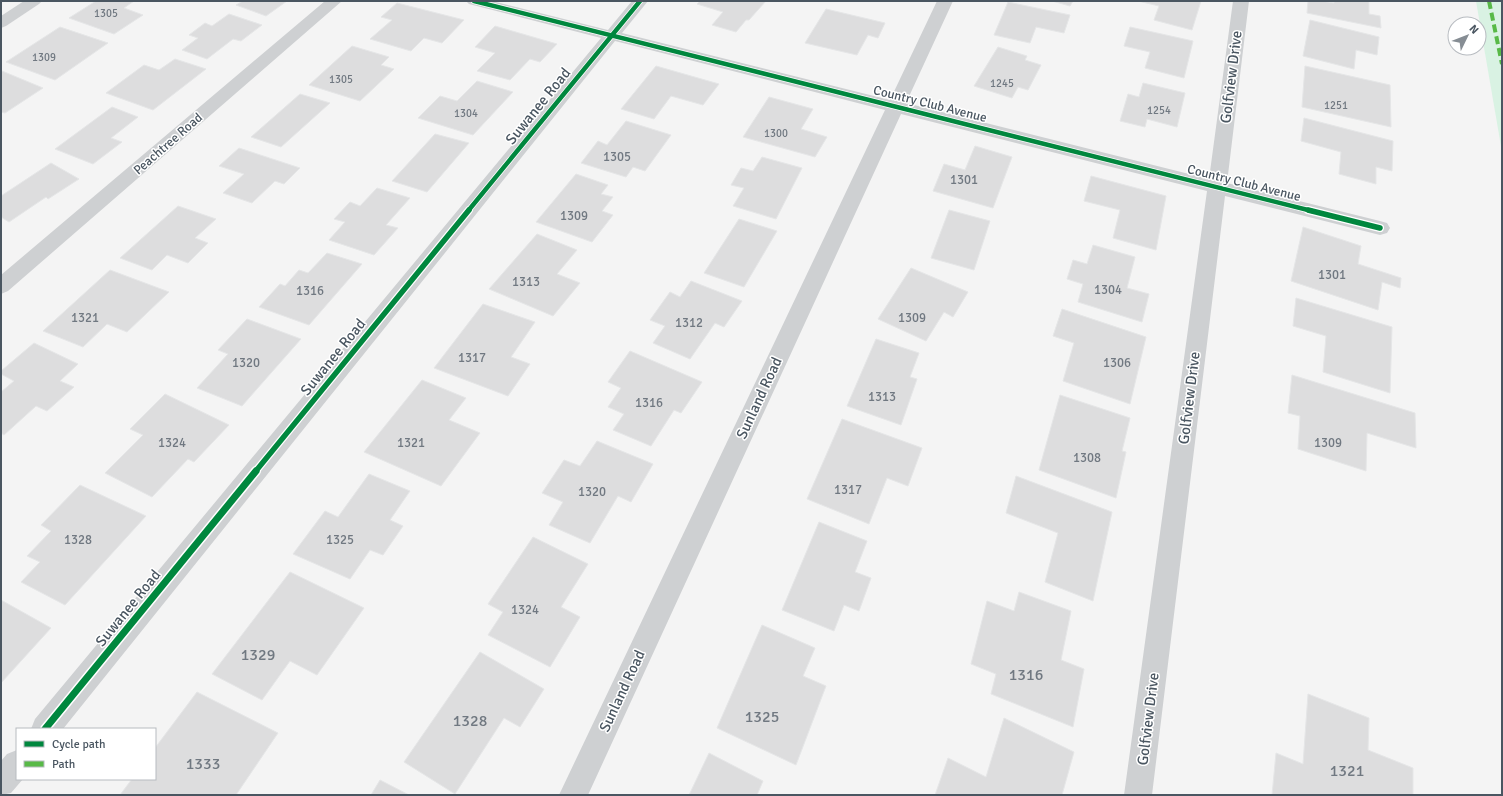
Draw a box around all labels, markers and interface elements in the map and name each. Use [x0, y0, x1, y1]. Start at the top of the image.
house number: 1305 [94, 7, 118, 20]
north arrow [1447, 16, 1487, 56]
text: N [1467, 22, 1481, 37]
street label: Golfview Drive [1216, 30, 1246, 124]
house number: 1309 [32, 51, 56, 64]
street label: Suwanee Road [502, 64, 574, 148]
house number: 1305 [329, 73, 353, 86]
house number: 1245 [990, 77, 1014, 90]
street label: Country Club Avenue [872, 82, 988, 126]
house number: 1251 [1324, 99, 1348, 112]
house number: 1254 [1147, 104, 1171, 117]
house number: 1304 [454, 107, 478, 120]
street label: Peachtree Road [130, 110, 206, 178]
house number: 1300 [764, 127, 788, 140]
house number: 1305 [603, 149, 631, 165]
street label: Country Club Avenue [1186, 161, 1302, 205]
house number: 1301 [950, 172, 978, 188]
house number: 1309 [560, 208, 588, 224]
house number: 1301 [1318, 267, 1346, 283]
house number: 1313 [512, 274, 540, 290]
house number: 1304 [1094, 282, 1122, 298]
house number: 1316 [296, 283, 324, 299]
house number: 1321 [71, 310, 99, 326]
house number: 1309 [898, 310, 926, 326]
street label: Suwanee Road [297, 315, 369, 399]
house number: 1312 [675, 315, 703, 331]
house number: 1317 [458, 350, 486, 366]
street label: Golfview Drive [1174, 351, 1204, 445]
street label: Sunland Road [732, 354, 786, 442]
house number: 1320 [232, 355, 260, 371]
house number: 1306 [1103, 355, 1131, 371]
house number: 1313 [868, 389, 896, 405]
house number: 1316 [635, 395, 663, 411]
house number: 1324 [158, 435, 186, 451]
house number: 1321 [397, 435, 425, 451]
house number: 1309 [1314, 435, 1342, 451]
house number: 1308 [1073, 450, 1101, 466]
house number: 1317 [834, 482, 862, 498]
house number: 1320 [578, 484, 606, 500]
house number: 1328 [64, 532, 92, 548]
house number: 1325 [326, 532, 354, 548]
street label: Suwanee Road [92, 566, 164, 650]
house number: 1324 [511, 602, 539, 618]
house number: 1329 [241, 645, 275, 665]
street label: Sunland Road [595, 647, 649, 735]
house number: 1316 [1009, 665, 1043, 685]
street label: Golfview Drive [1133, 672, 1163, 766]
house number: 1325 [745, 707, 779, 727]
house number: 1328 [453, 711, 487, 731]
legend [16, 728, 156, 780]
text: Cycle path [52, 737, 105, 752]
house number: 1333 [186, 754, 220, 774]
text: Path [52, 757, 75, 772]
house number: 1321 [1330, 761, 1364, 781]

